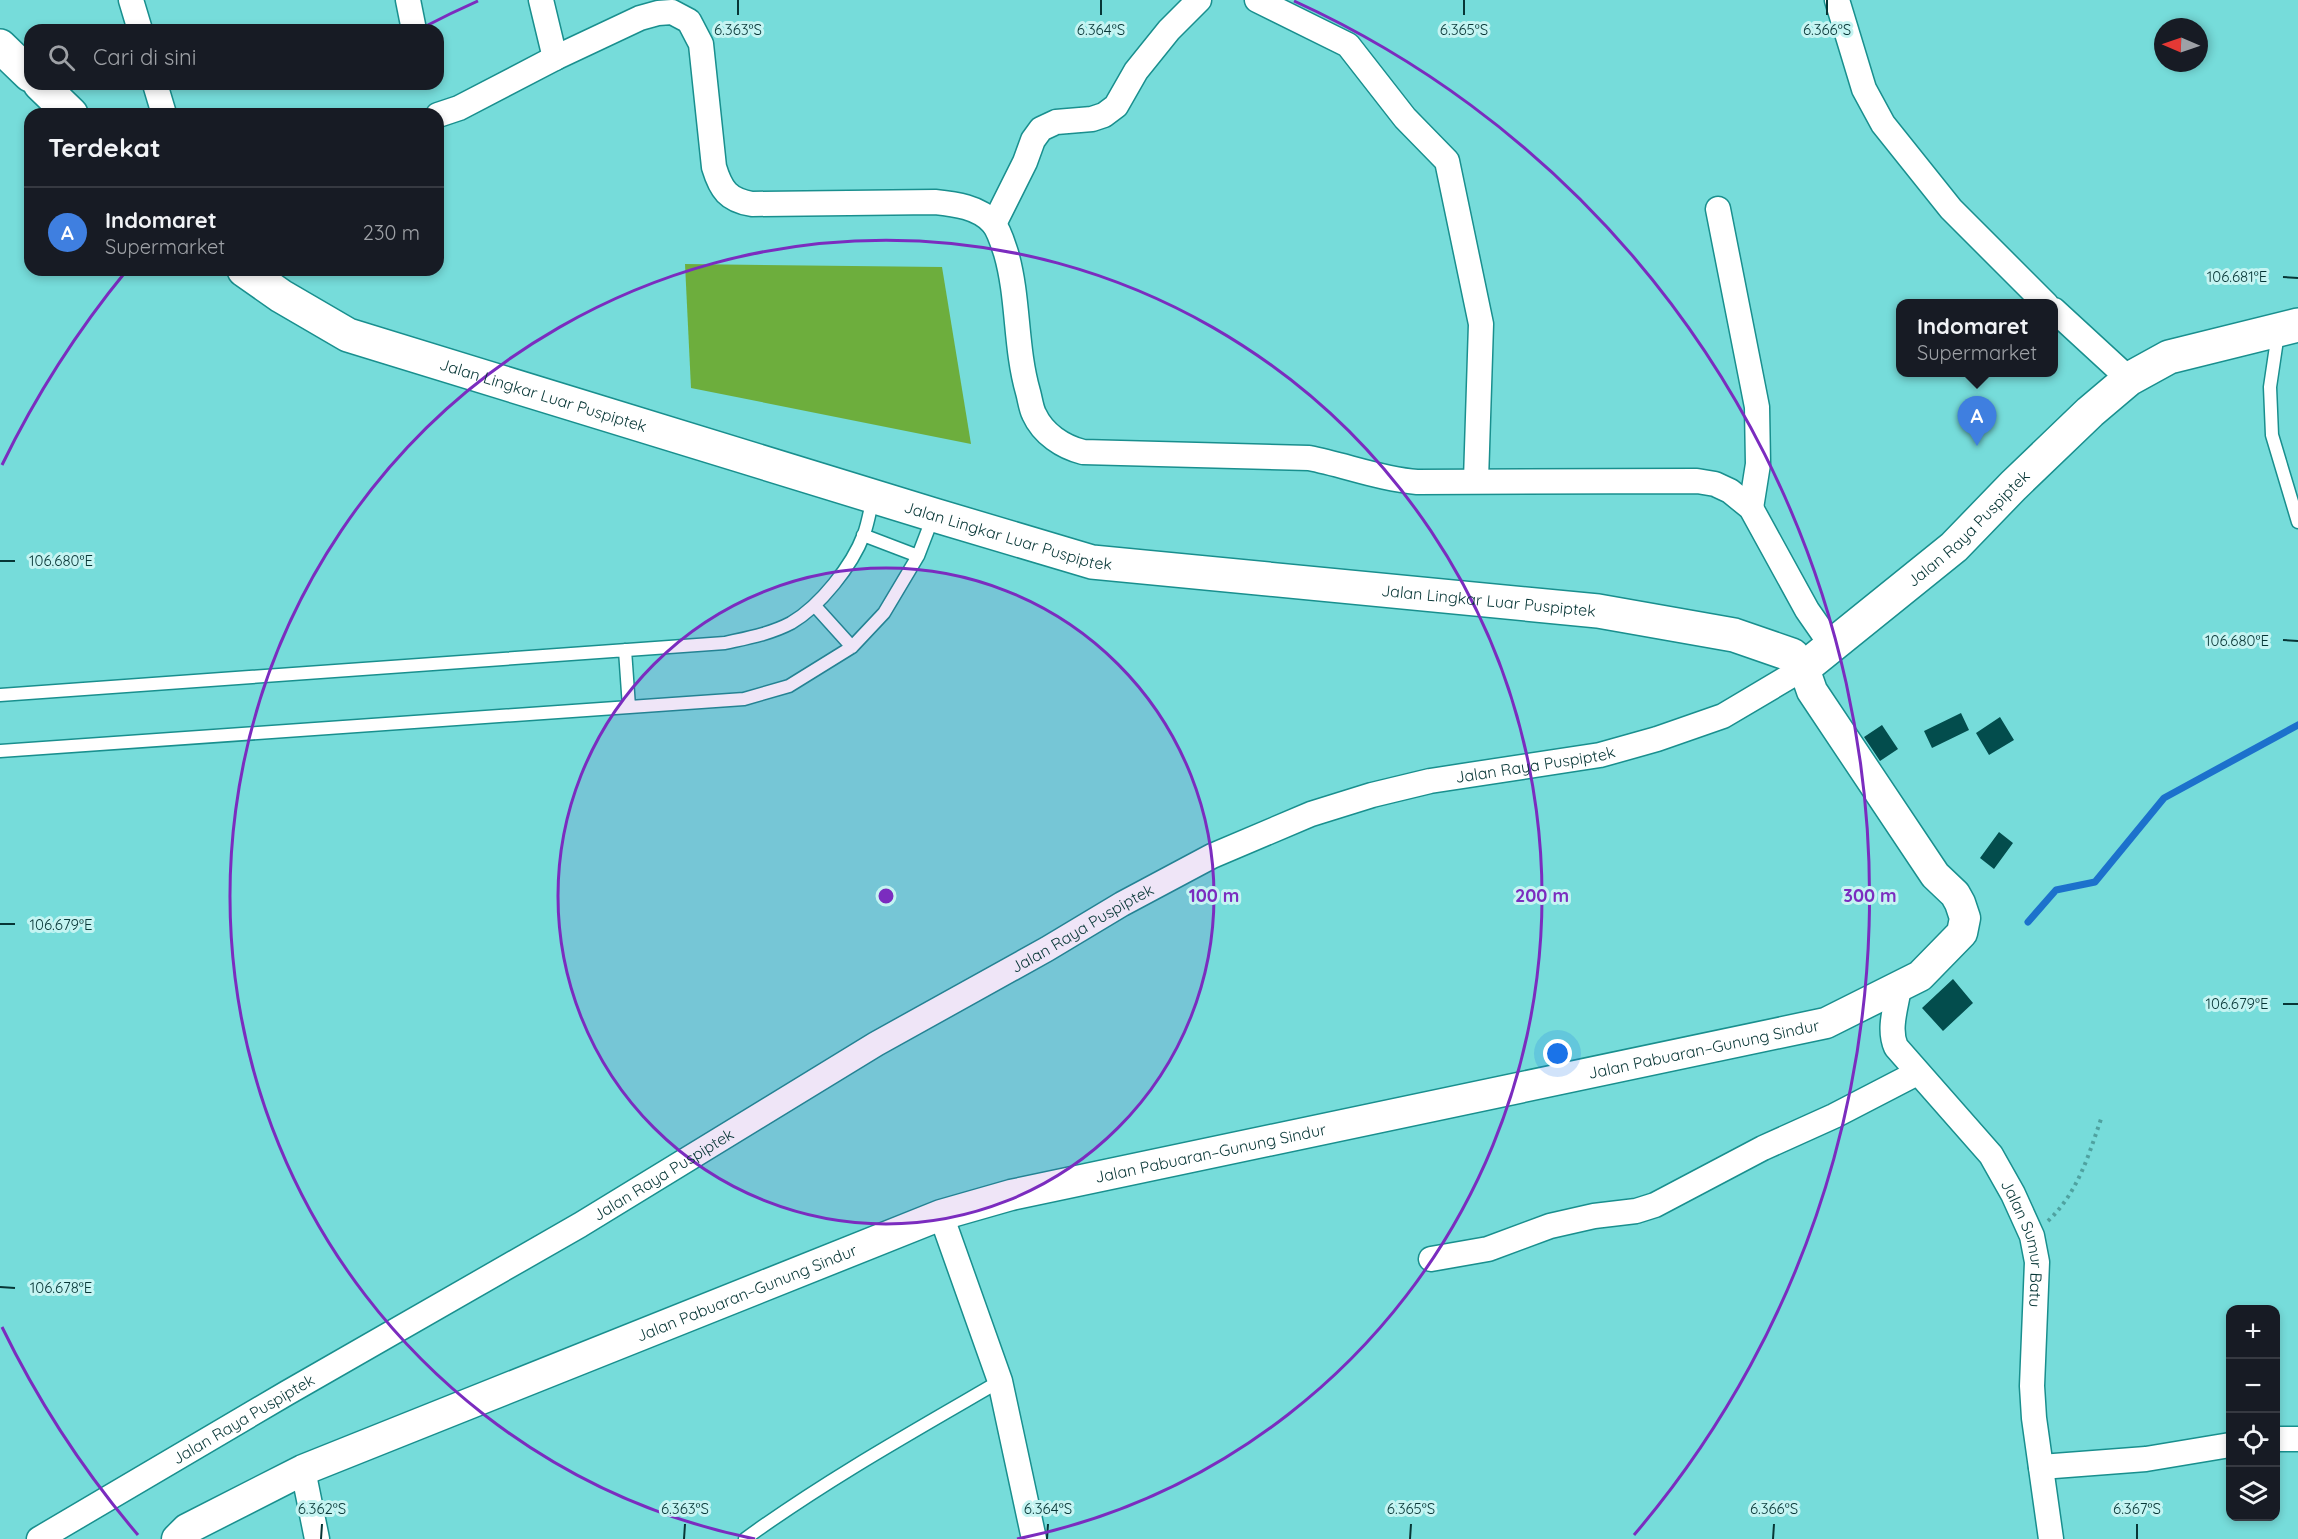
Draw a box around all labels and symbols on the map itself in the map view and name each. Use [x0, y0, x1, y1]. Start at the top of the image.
north arrow [2154, 18, 2208, 72]
text: 6.363°S [714, 20, 762, 39]
text: 6.364°S [1077, 20, 1125, 39]
text: 6.365°S [1440, 20, 1488, 39]
text: 6.366°S [1803, 20, 1851, 39]
text: 106.681°E [2207, 267, 2267, 286]
street label: Jalan Lingkar Luar Puspiptek [437, 354, 649, 436]
pin: A [1958, 396, 1996, 446]
street label: Jalan Raya Puspiptek [1903, 466, 2034, 591]
street label: Jalan Lingkar Luar Puspiptek [902, 496, 1113, 574]
text: 106.680°E [29, 551, 93, 570]
street label: Jalan Lingkar Luar Puspiptek [1380, 580, 1597, 621]
text: 106.680°E [2205, 631, 2269, 650]
street label: Jalan Raya Puspiptek [1454, 741, 1617, 787]
street label: Jalan Raya Puspiptek [1007, 879, 1157, 977]
text: 100 m [1189, 884, 1239, 907]
text: 200 m [1515, 884, 1569, 907]
text: 300 m [1843, 884, 1897, 907]
centre of rings [876, 886, 896, 906]
text: 106.679°E [30, 915, 92, 934]
text: 106.679°E [2206, 994, 2268, 1013]
street label: Jalan Pabuaran–Gunung Sindur [1586, 1015, 1821, 1083]
your location [1543, 1039, 1572, 1068]
street label: Jalan Pabuaran–Gunung Sindur [1093, 1119, 1328, 1187]
street label: Jalan Raya Puspiptek [589, 1124, 737, 1225]
street label: Jalan Sumur Batu [1997, 1176, 2047, 1308]
street label: Jalan Pabuaran–Gunung Sindur [633, 1240, 860, 1346]
text: 106.678°E [30, 1278, 92, 1297]
street label: Jalan Raya Puspiptek [169, 1369, 318, 1468]
text: 6.362°S [298, 1499, 346, 1518]
text: 6.363°S [661, 1499, 709, 1518]
text: 6.364°S [1024, 1499, 1072, 1518]
text: 6.365°S [1387, 1499, 1435, 1518]
text: 6.366°S [1750, 1499, 1798, 1518]
text: 6.367°S [2113, 1499, 2161, 1518]

